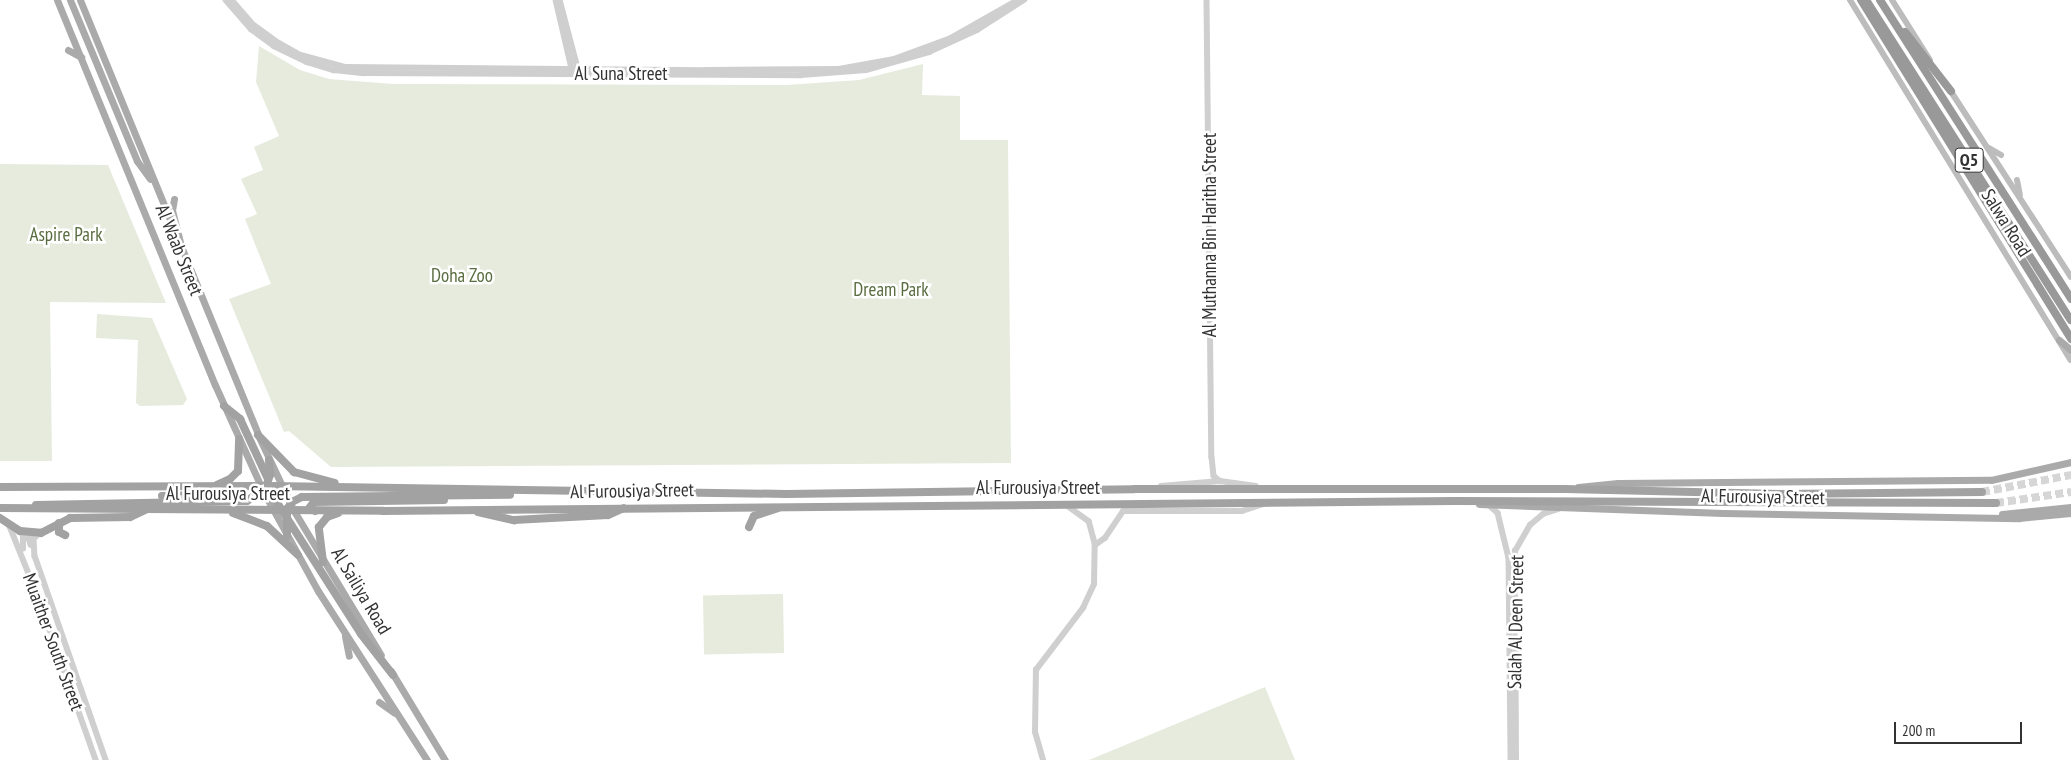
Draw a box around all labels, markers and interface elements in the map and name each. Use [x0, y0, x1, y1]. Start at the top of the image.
street label: Al Suna Street [574, 63, 668, 85]
street label: Al Muthanna Bin Haritha Street [1199, 133, 1221, 337]
road number: Q5 [1954, 144, 1984, 176]
street label: Salwa Road [1976, 185, 2036, 261]
street label: Al Waab Street [150, 201, 208, 299]
park label: Aspire Park [29, 224, 103, 246]
park label: Doha Zoo [431, 265, 493, 287]
park label: Dream Park [853, 279, 929, 301]
street label: Al Furousiya Street [976, 477, 1100, 499]
street label: Al Furousiya Street [570, 479, 694, 503]
street label: Al Furousiya Street [166, 483, 290, 505]
street label: Al Furousiya Street [1701, 485, 1825, 509]
street label: Al Sailiya Road [326, 544, 396, 638]
street label: Salah Al Deen Street [1503, 554, 1529, 690]
street label: Muaither South Street [18, 570, 88, 714]
scale bar [1896, 712, 2024, 744]
text: 200 m [1902, 721, 1935, 740]

